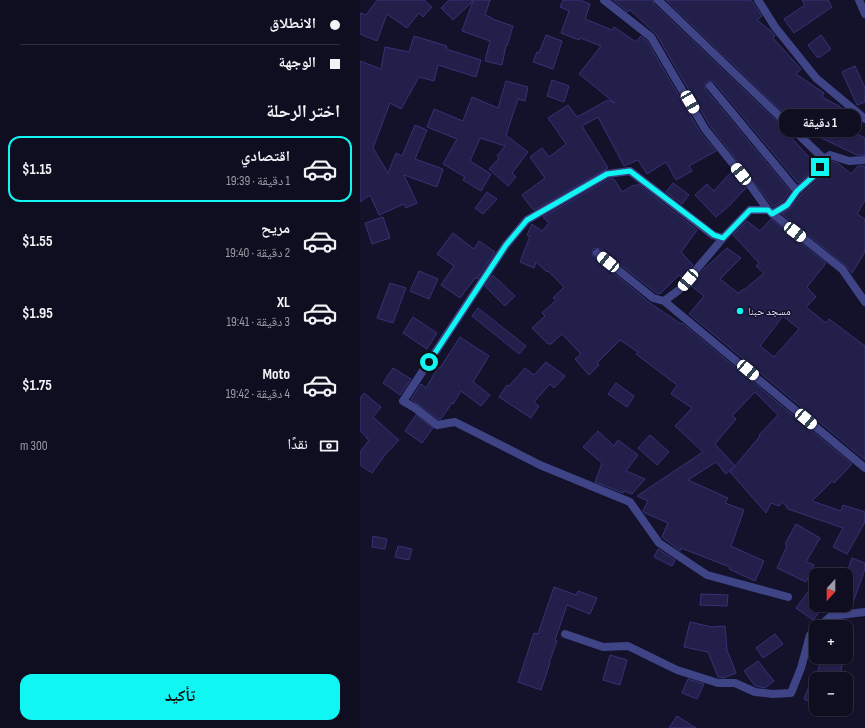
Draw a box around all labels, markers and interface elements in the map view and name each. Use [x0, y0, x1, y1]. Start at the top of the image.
text: الانطلاق [270, 14, 316, 33]
text: الوجهة [278, 53, 316, 72]
car [679, 89, 701, 115]
text: اختر الرحلة [266, 101, 340, 122]
callout: 1 دقيقة [779, 109, 861, 137]
text: 1 دقيقة [803, 115, 837, 131]
text: اقتصادي [241, 147, 290, 166]
icon: car [302, 151, 338, 187]
route end [811, 158, 829, 176]
text: $1.15 [22, 160, 52, 179]
car [729, 161, 753, 187]
text: 1 دقيقة · 19:39 [226, 173, 290, 189]
text: مريح [261, 219, 290, 238]
car [782, 220, 808, 244]
icon: car [302, 223, 338, 259]
text: $1.55 [22, 232, 53, 251]
text: 2 دقيقة · 19:40 [225, 245, 290, 261]
car [595, 250, 621, 274]
car [676, 267, 700, 293]
text: XL [277, 293, 290, 312]
icon: car [302, 295, 338, 331]
text: $1.95 [22, 304, 53, 323]
place label: مسجد حبنا [748, 305, 791, 318]
marker: مسجد حبنا [735, 306, 745, 316]
text: 3 دقيقة · 19:41 [227, 314, 290, 330]
route start [420, 353, 438, 371]
car [735, 358, 761, 382]
text: Moto [263, 365, 290, 384]
icon: car [302, 367, 338, 403]
text: $1.75 [22, 376, 52, 395]
text: 4 دقيقة · 19:42 [226, 386, 290, 402]
car [793, 407, 819, 431]
text: نقدًا [287, 435, 308, 454]
icon: cash [318, 435, 340, 457]
text: 300 m [20, 438, 47, 454]
north arrow [809, 568, 853, 612]
map controls [809, 568, 853, 716]
button: + [809, 620, 853, 664]
button: − [809, 672, 853, 716]
button: تأكيد [20, 674, 340, 720]

